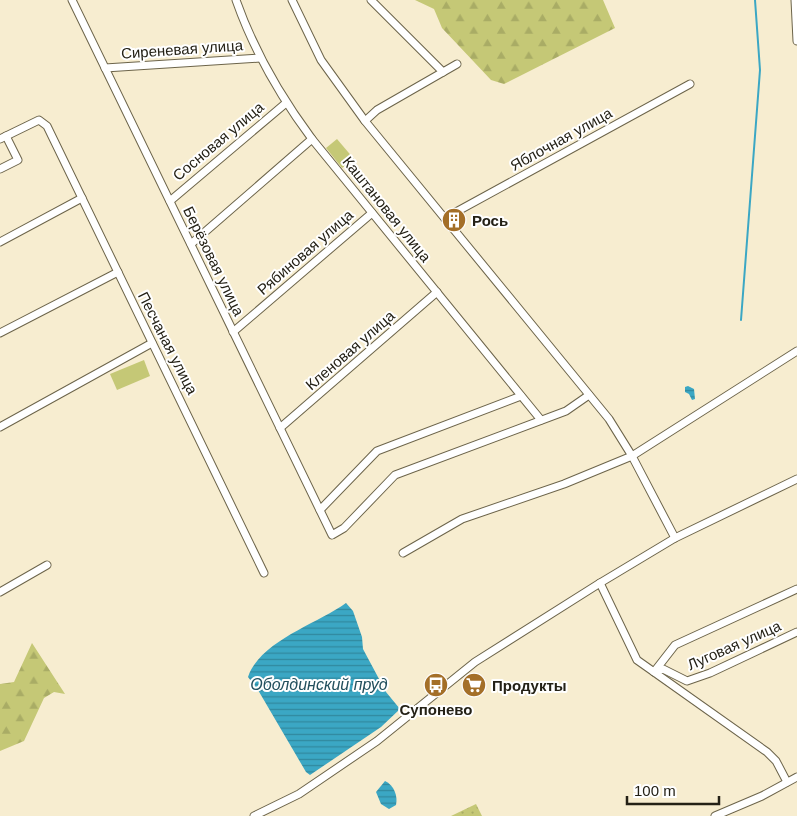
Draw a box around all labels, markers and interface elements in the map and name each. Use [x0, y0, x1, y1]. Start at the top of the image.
street label: Сиреневая улица [120, 36, 244, 62]
street label: Сосновая улица [169, 98, 267, 184]
street label: Яблочная улица [507, 104, 615, 174]
street label: Каштановая улица [339, 153, 435, 266]
street label: Берёзовая улица [180, 204, 248, 319]
street label: Рябиновая улица [254, 206, 357, 298]
building icon: Рось [441, 207, 467, 233]
place label: Рось [472, 212, 508, 229]
street label: Песчаная улица [135, 289, 201, 398]
street label: Кленовая улица [302, 306, 398, 393]
street label: Луговая улица [685, 616, 784, 673]
bus stop icon: Супонево [423, 672, 449, 698]
supermarket icon: Продукты [461, 672, 487, 698]
water label: Оболдинский пруд [250, 676, 388, 693]
place label: Продукты [492, 677, 567, 694]
place label: Супонево [400, 701, 473, 718]
scale bar [627, 774, 720, 806]
text: 100 m [634, 782, 676, 799]

